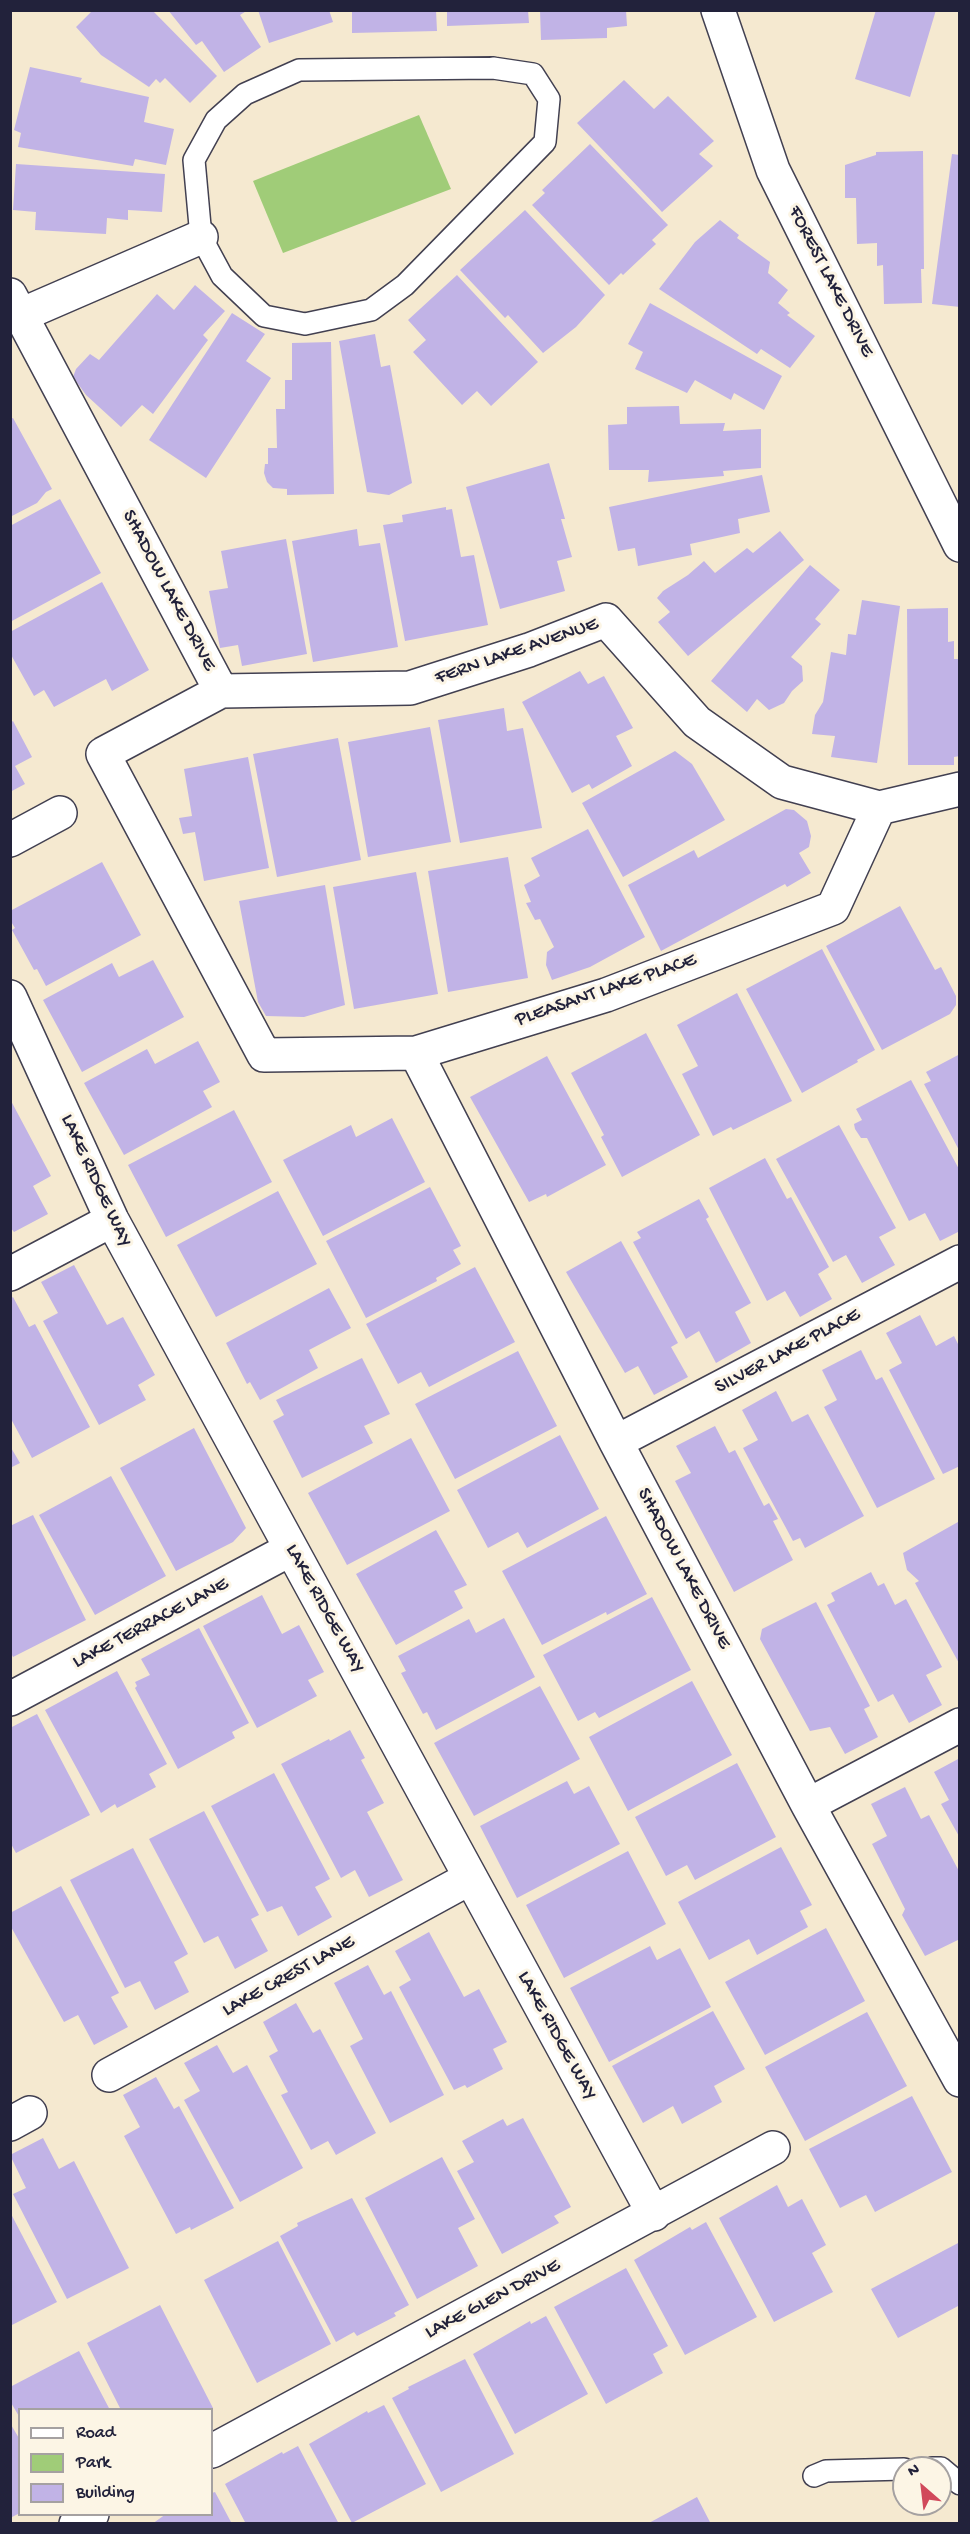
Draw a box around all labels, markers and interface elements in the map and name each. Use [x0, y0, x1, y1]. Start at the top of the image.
street label: FOREST LAKE DRIVE [782, 203, 878, 361]
street label: SHADOW LAKE DRIVE [115, 507, 221, 675]
street label: FERN LAKE AVENUE [432, 613, 602, 691]
street label: PLEASANT LAKE PLACE [512, 949, 700, 1033]
street label: LAKE RIDGE WAY [54, 1111, 136, 1251]
street label: SILVER LAKE PLACE [711, 1304, 865, 1400]
street label: SHADOW LAKE DRIVE [630, 1485, 736, 1653]
street label: LAKE RIDGE WAY [279, 1540, 369, 1678]
street label: LAKE TERRACE LANE [69, 1573, 233, 1675]
street label: LAKE CREST LANE [219, 1931, 359, 2023]
street label: LAKE RIDGE WAY [511, 1967, 601, 2105]
street label: LAKE GLEN DRIVE [421, 2254, 565, 2346]
legend [18, 2408, 213, 2516]
text: Road [76, 2423, 115, 2444]
text: Park [76, 2453, 110, 2474]
north arrow [892, 2456, 952, 2516]
text: N [905, 2461, 923, 2482]
text: Building [76, 2483, 135, 2504]

